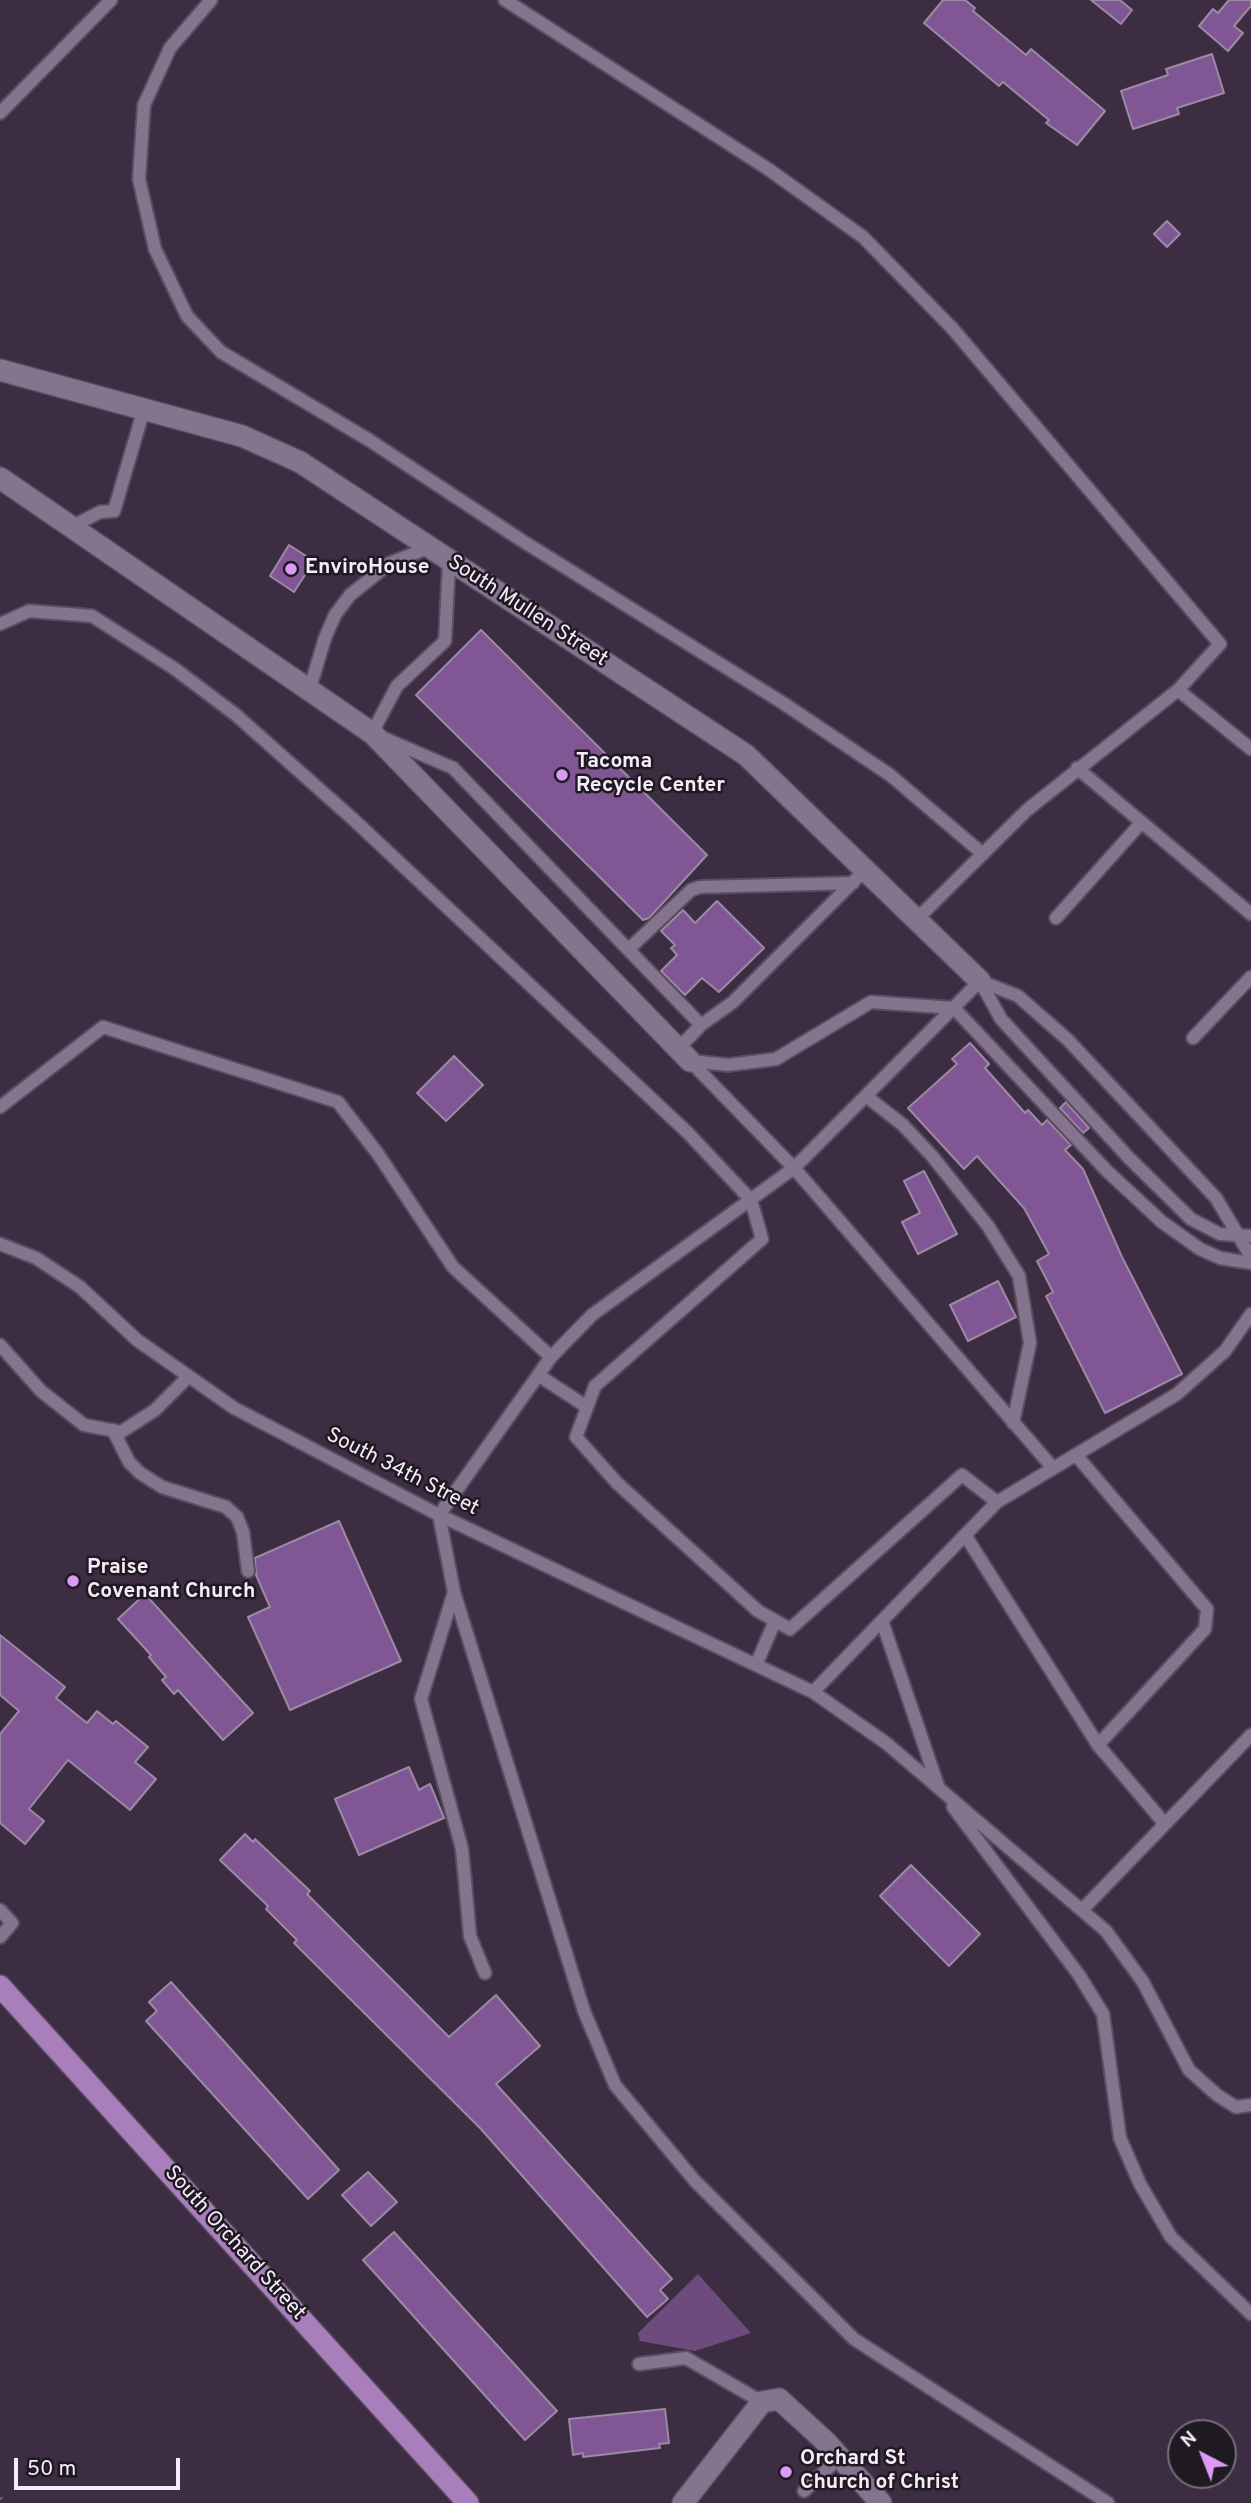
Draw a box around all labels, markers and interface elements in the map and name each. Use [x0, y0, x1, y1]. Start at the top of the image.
street label: South Mullen Street [442, 551, 612, 673]
place label: EnviroHouse [305, 556, 429, 582]
marker: EnviroHouse [283, 561, 299, 577]
place label: Tacoma Recycle Center [576, 750, 725, 800]
marker: Tacoma Recycle Center [554, 767, 570, 783]
street label: South 34th Street [322, 1424, 482, 1522]
place label: Praise Covenant Church [87, 1556, 255, 1606]
marker: Praise Covenant Church [65, 1573, 81, 1589]
street label: South Orchard Street [158, 2162, 310, 2326]
north arrow [1167, 2419, 1237, 2489]
text: N [1176, 2426, 1202, 2453]
scale bar [18, 2444, 184, 2488]
place label: Orchard St Church of Christ [800, 2447, 959, 2497]
text: 50 m [27, 2456, 76, 2483]
marker: Orchard St Church of Christ [778, 2464, 794, 2480]

